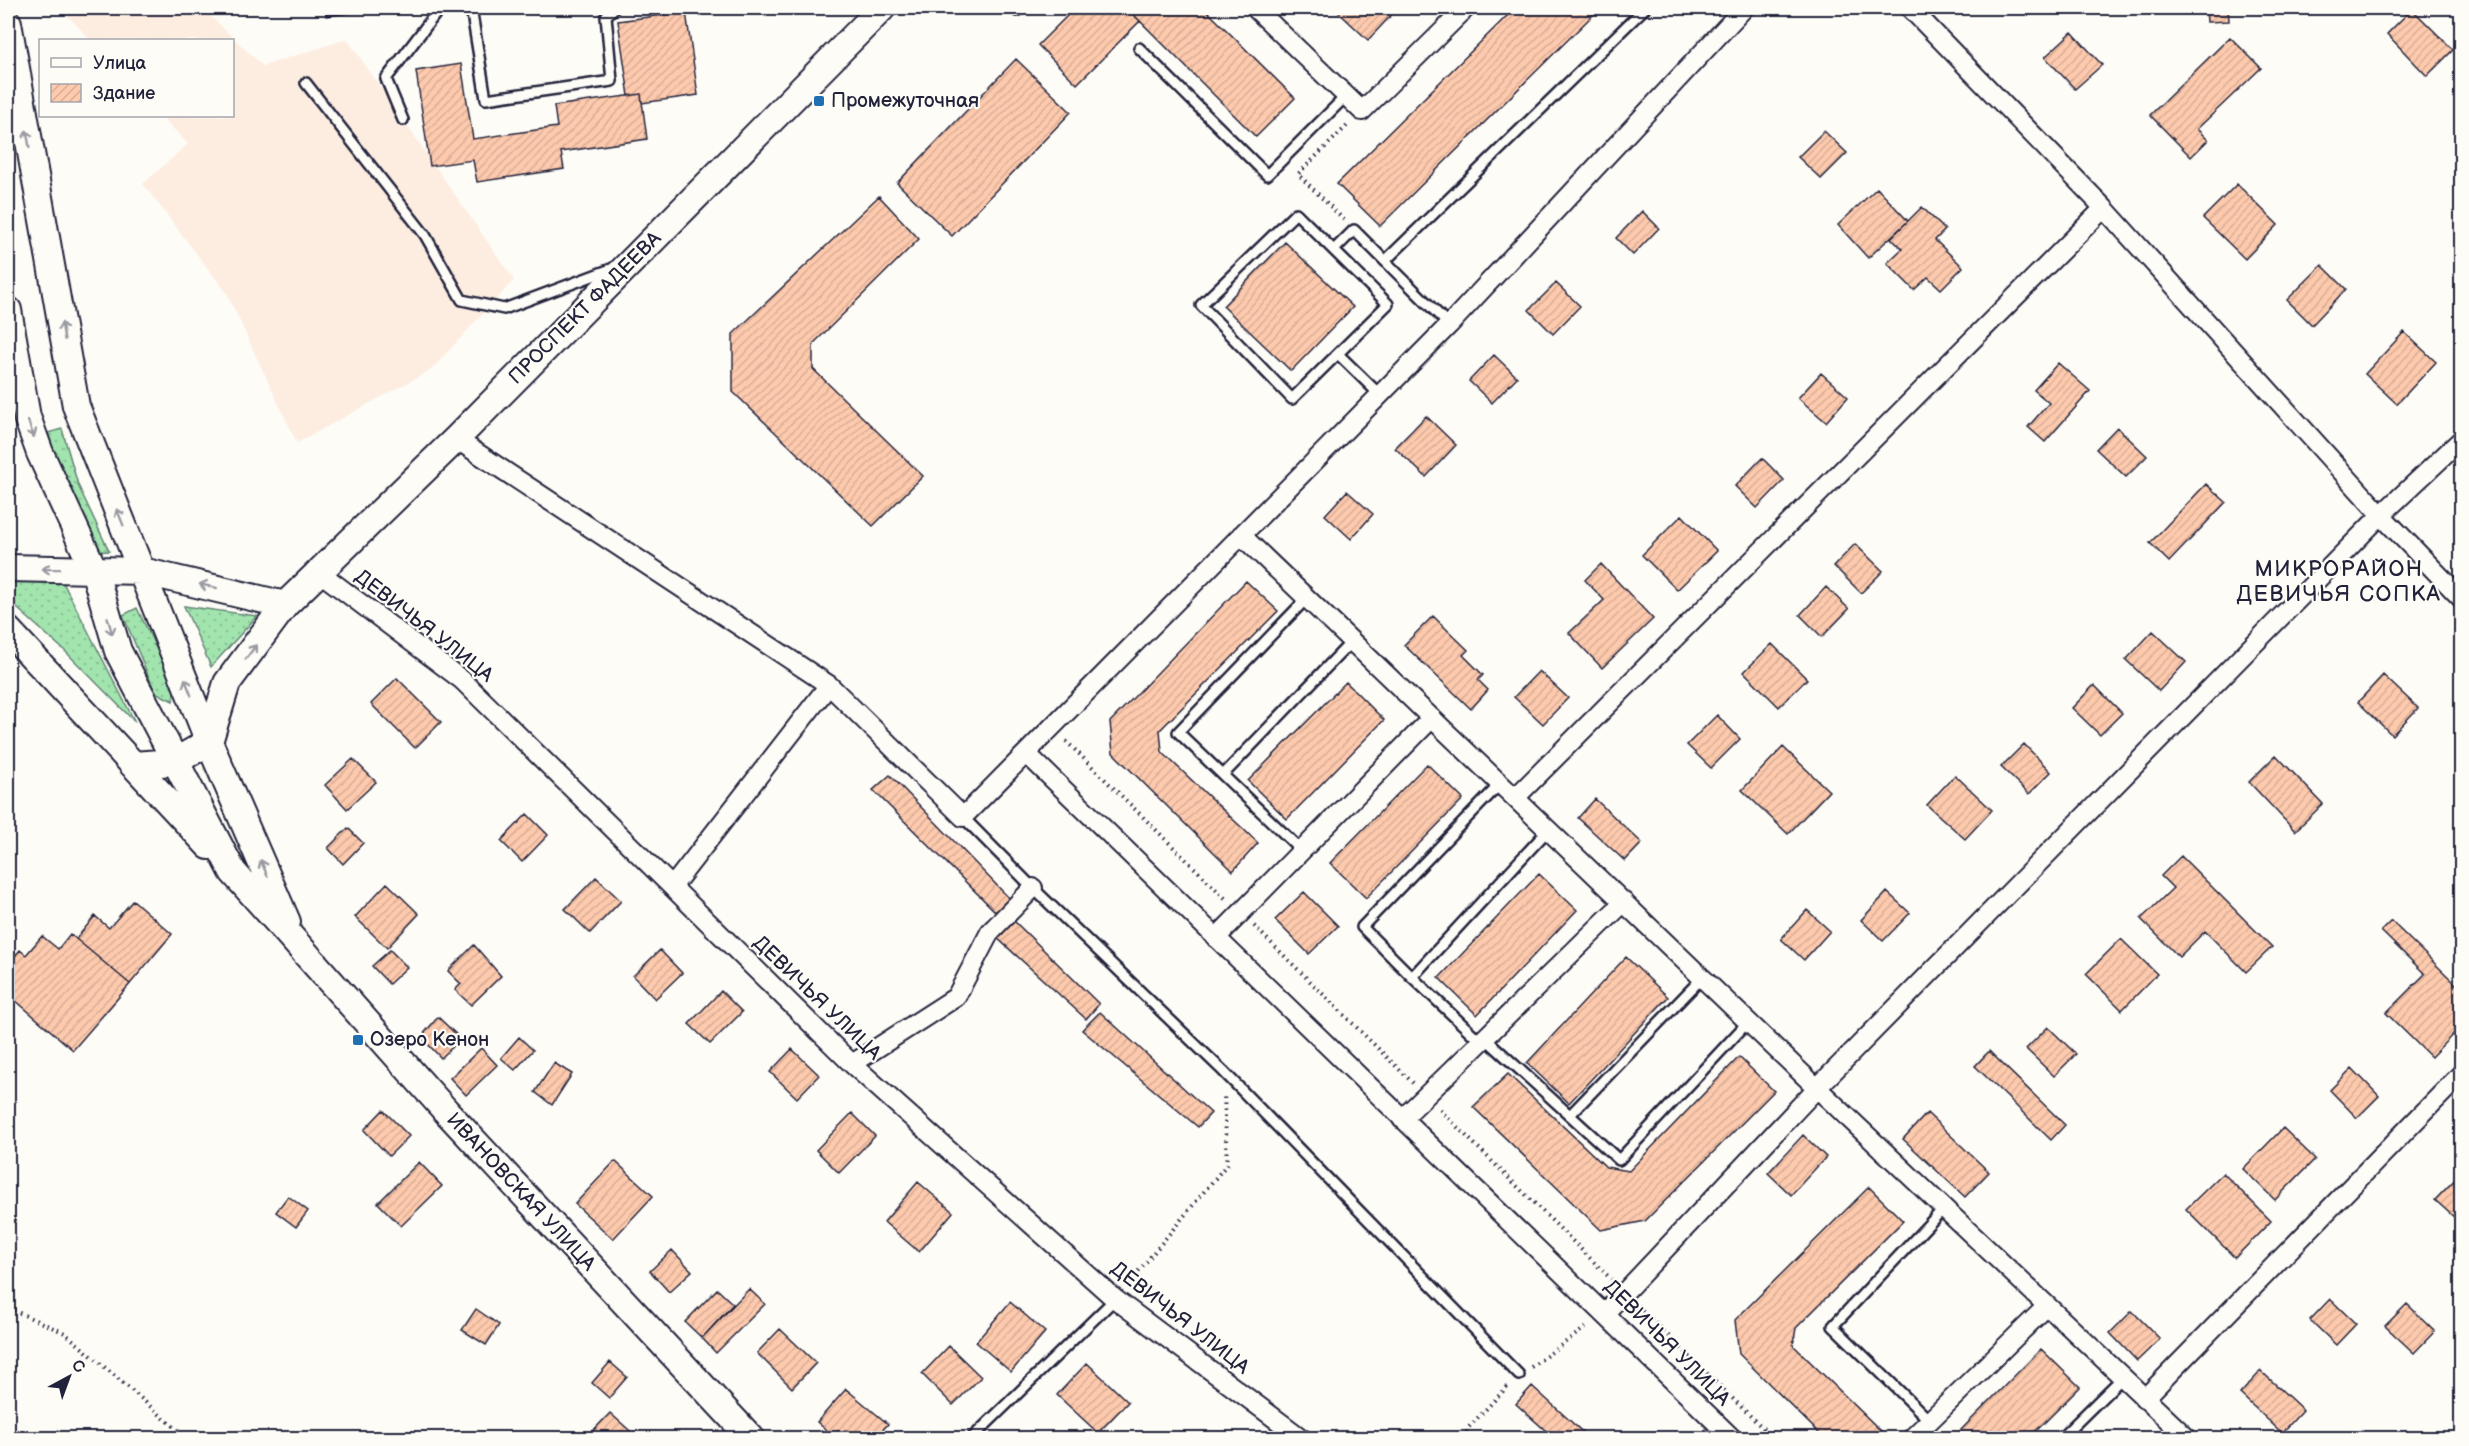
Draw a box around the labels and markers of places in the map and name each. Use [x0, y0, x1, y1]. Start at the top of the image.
place label: Промежуточная [831, 89, 979, 113]
marker: Промежуточная [812, 94, 826, 108]
place label: Озеро Кенон [370, 1028, 489, 1052]
marker: Озеро Кенон [351, 1033, 365, 1047]

